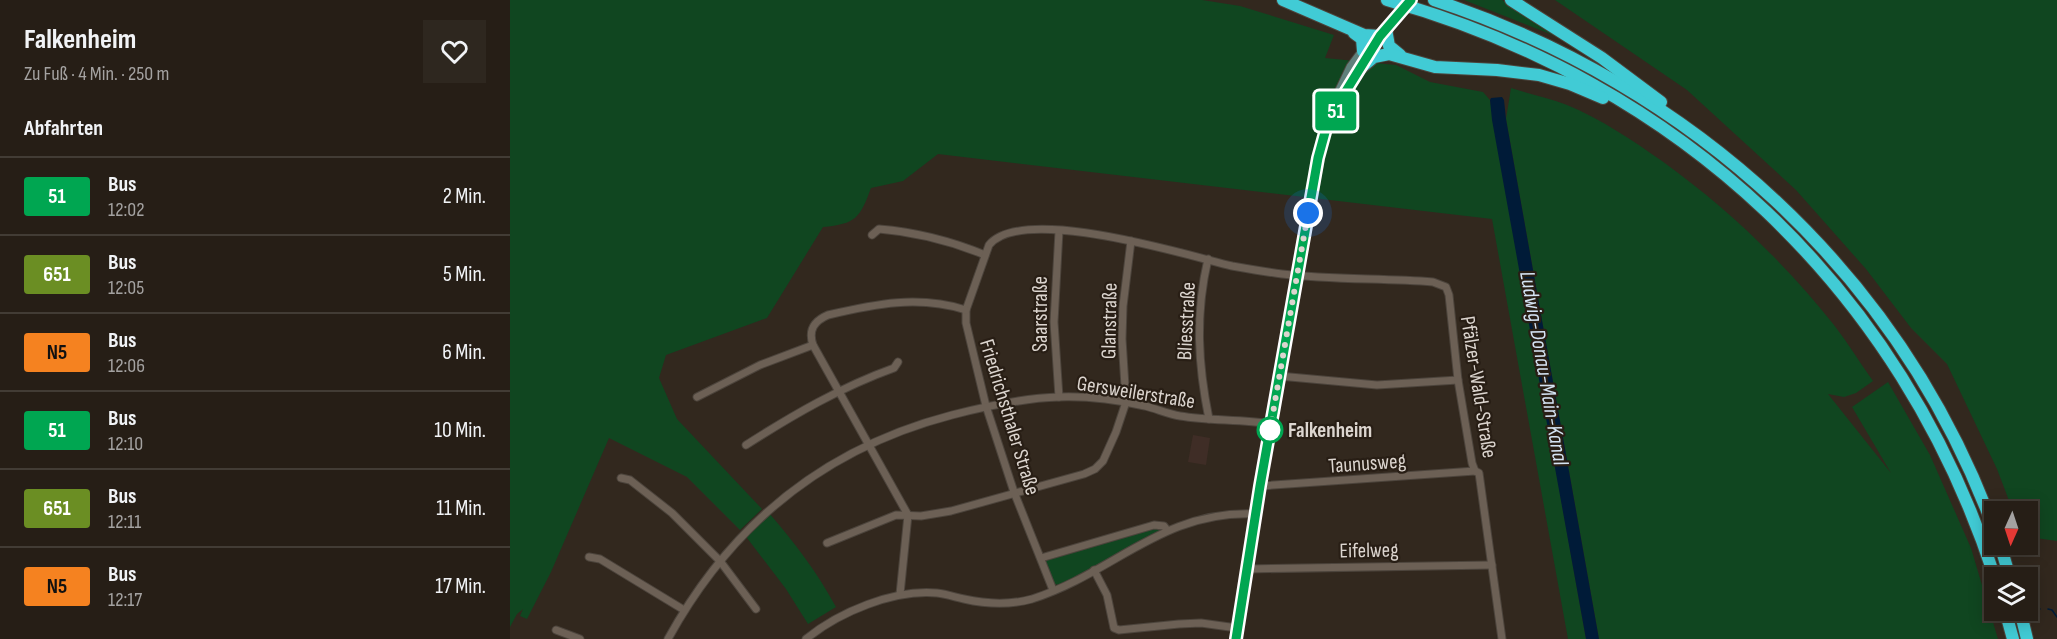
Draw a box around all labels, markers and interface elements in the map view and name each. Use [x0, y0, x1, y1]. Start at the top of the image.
button: heart [423, 20, 486, 83]
text: Falkenheim [24, 23, 136, 56]
text: Zu Fuß · 4 Min. · 250 m [24, 62, 169, 86]
line badge: 51 [1309, 92, 1363, 130]
text: 51 [1327, 99, 1345, 124]
text: Abfahrten [24, 115, 103, 142]
text: Bus [108, 171, 137, 198]
text: 2 Min. [443, 183, 486, 210]
text: 51 [48, 184, 66, 209]
text: 12:02 [108, 198, 144, 222]
your location [1293, 198, 1323, 228]
text: Bus [108, 249, 137, 276]
text: 5 Min. [443, 261, 486, 288]
text: 651 [43, 262, 71, 287]
water label: Ludwig-Donau-Main-Kanal [1513, 269, 1574, 468]
text: 12:05 [108, 276, 144, 300]
street label: Saarstraße [1028, 276, 1053, 352]
street label: Bliesstraße [1172, 281, 1201, 361]
street label: Glanstraße [1096, 283, 1123, 359]
street label: Pfälzer-Wald-Straße [1455, 314, 1502, 460]
text: Bus [108, 327, 137, 354]
street label: Friedrichsthaler Straße [974, 336, 1045, 498]
text: 6 Min. [442, 339, 486, 366]
text: N5 [47, 340, 67, 365]
text: 12:06 [108, 354, 145, 378]
street label: Gersweilerstraße [1075, 371, 1197, 414]
text: Bus [108, 405, 137, 432]
text: 10 Min. [434, 417, 486, 444]
marker: Falkenheim [1257, 417, 1283, 443]
text: 51 [48, 418, 66, 443]
place label: Falkenheim [1288, 418, 1372, 443]
text: 12:10 [108, 432, 143, 456]
street label: Taunusweg [1327, 448, 1407, 479]
text: Bus [108, 483, 137, 510]
text: 11 Min. [436, 495, 486, 522]
text: 651 [43, 496, 71, 521]
north arrow [1984, 501, 2038, 555]
map controls [1984, 501, 2038, 621]
text: 12:11 [108, 510, 141, 534]
street label: Eifelweg [1339, 537, 1399, 564]
text: Bus [108, 561, 137, 588]
button: layers [1984, 567, 2038, 621]
text: 17 Min. [435, 573, 486, 600]
text: N5 [47, 574, 67, 599]
text: 12:17 [108, 588, 142, 612]

